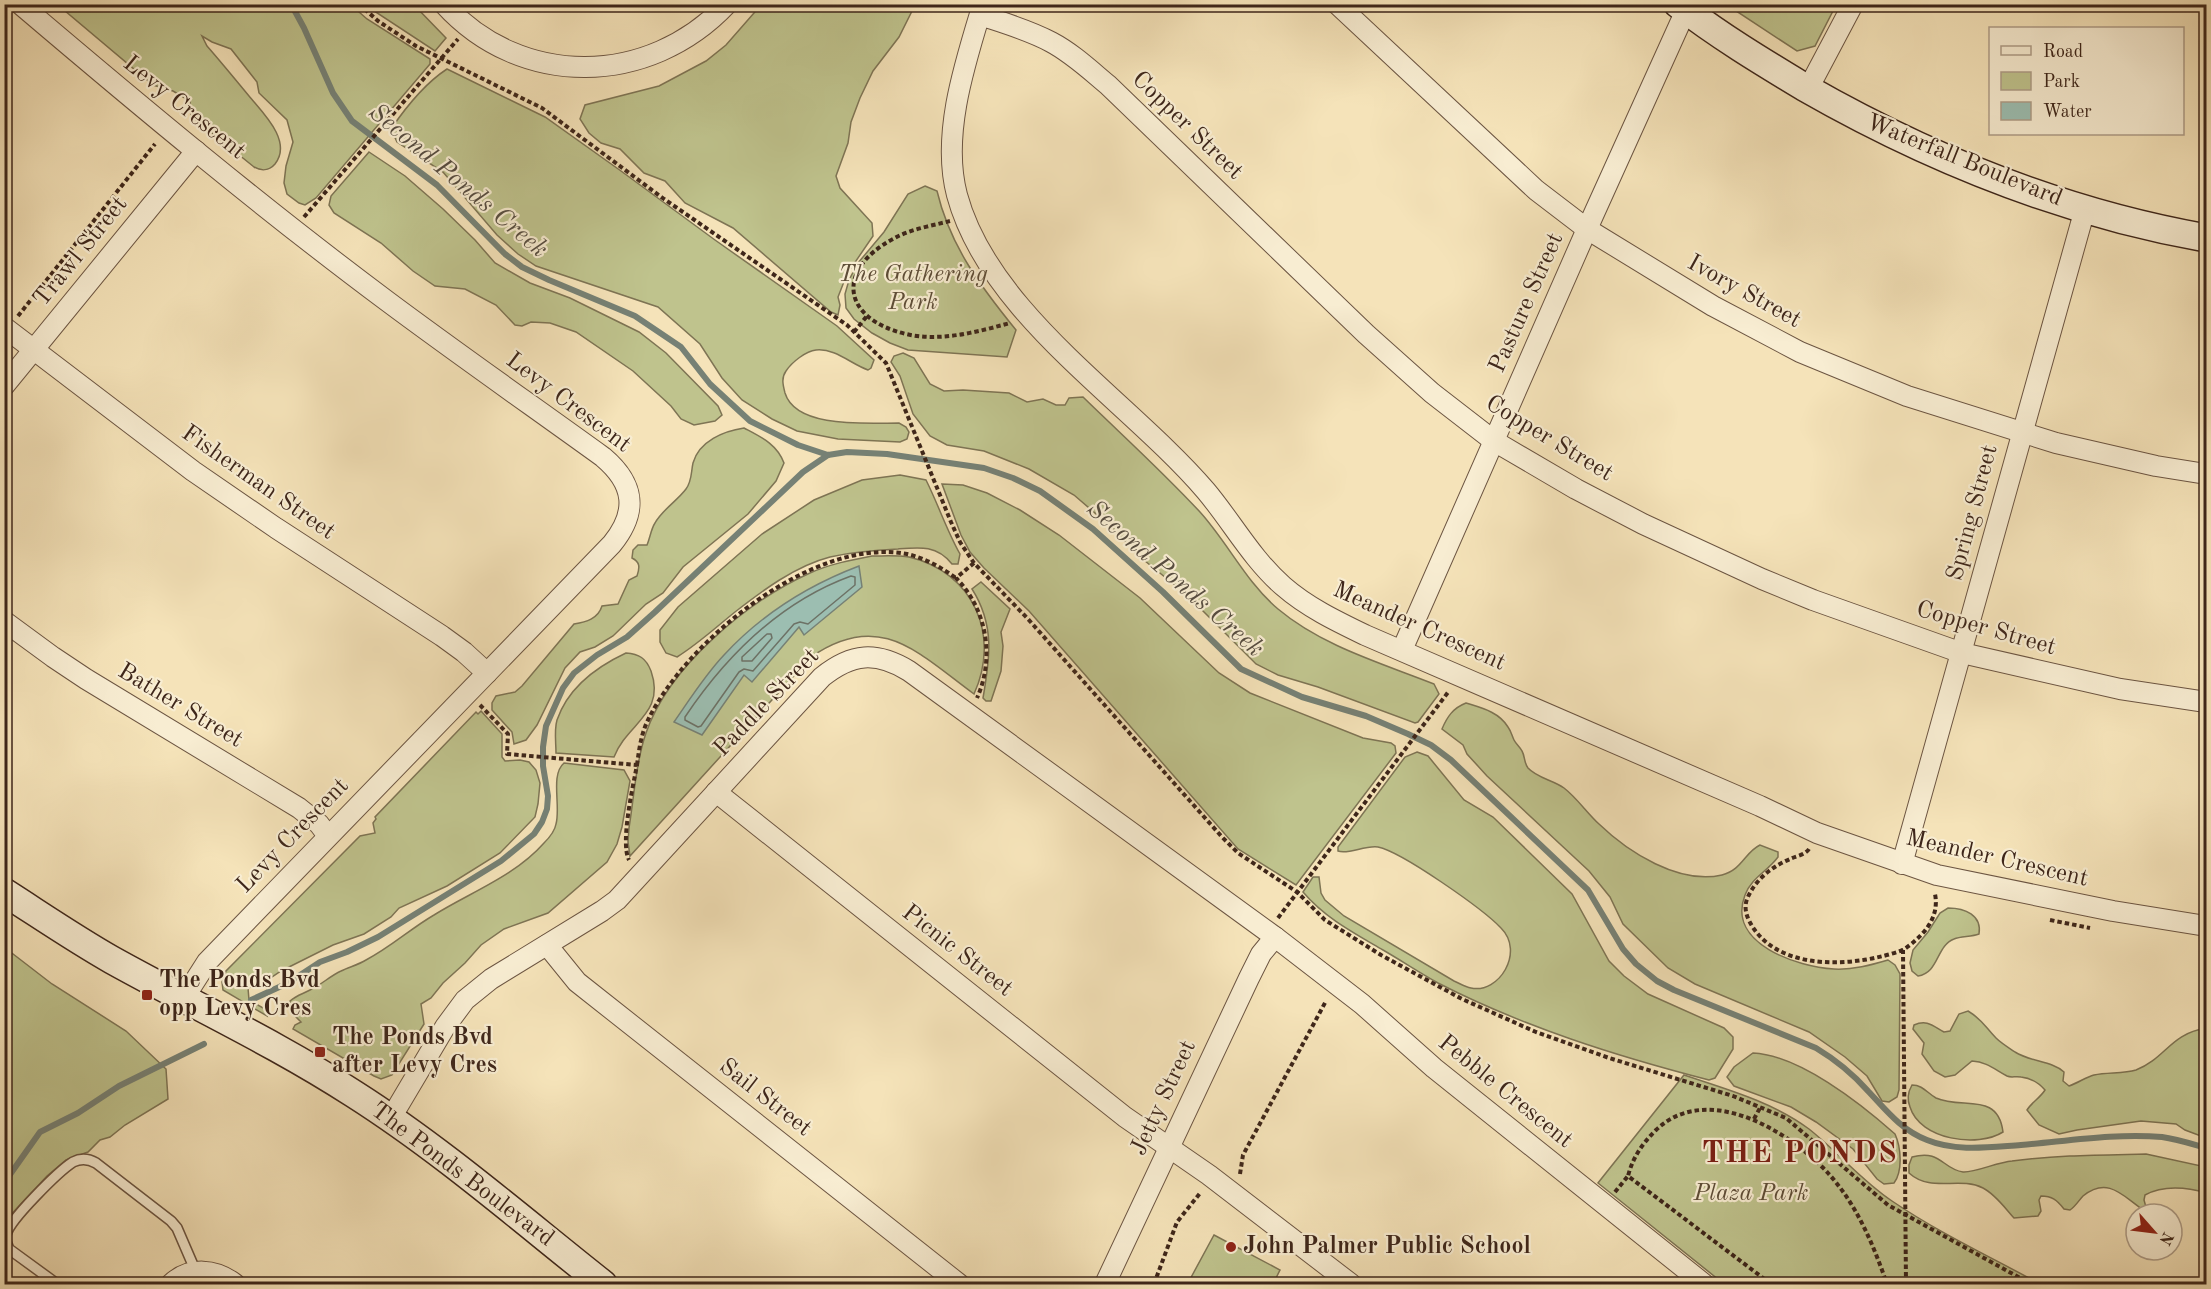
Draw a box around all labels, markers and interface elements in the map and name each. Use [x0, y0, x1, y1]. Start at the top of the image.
legend [1989, 27, 2184, 135]
text: Road [2043, 43, 2083, 61]
street label: Levy Crescent [118, 52, 250, 164]
street label: Copper Street [1127, 67, 1247, 185]
text: Park [2043, 73, 2080, 91]
water label: Second Ponds Creek [364, 99, 552, 263]
street label: Waterfall Boulevard [1862, 108, 2066, 214]
street label: Trawl Street [30, 193, 132, 311]
street label: Pasture Street [1486, 230, 1568, 376]
street label: Ivory Street [1683, 251, 1805, 333]
park label: The Gathering Park [838, 263, 988, 315]
street label: Levy Crescent [501, 348, 635, 458]
street label: Copper Street [1481, 392, 1617, 486]
street label: Fisherman Street [177, 421, 339, 545]
street label: Spring Street [1943, 442, 2003, 584]
water label: Second Ponds Creek [1082, 496, 1268, 662]
street label: Meander Crescent [1329, 578, 1509, 676]
street label: Copper Street [1913, 598, 2059, 660]
street label: Paddle Street [710, 644, 824, 762]
street label: Bather Street [113, 659, 247, 753]
street label: Levy Crescent [232, 774, 354, 898]
street label: Meander Crescent [1904, 826, 2090, 892]
street label: Picnic Street [897, 900, 1017, 1002]
place label: The Ponds Bvd opp Levy Cres [159, 969, 320, 1021]
marker: The Ponds Bvd opp Levy Cres [140, 988, 154, 1002]
place label: The Ponds Bvd after Levy Cres [332, 1026, 497, 1078]
street label: Pebble Crescent [1433, 1031, 1577, 1153]
street label: Jetty Street [1127, 1037, 1201, 1159]
marker: The Ponds Bvd after Levy Cres [313, 1045, 327, 1059]
street label: Sail Street [714, 1055, 816, 1141]
street label: The Ponds Boulevard [366, 1098, 558, 1252]
district label: THE PONDS [1702, 1139, 1898, 1169]
park label: Plaza Park [1692, 1182, 1809, 1206]
north arrow [2124, 1202, 2184, 1262]
text: N [2155, 1229, 2175, 1248]
place label: John Palmer Public School [1243, 1235, 1531, 1259]
marker: John Palmer Public School [1224, 1240, 1238, 1254]

